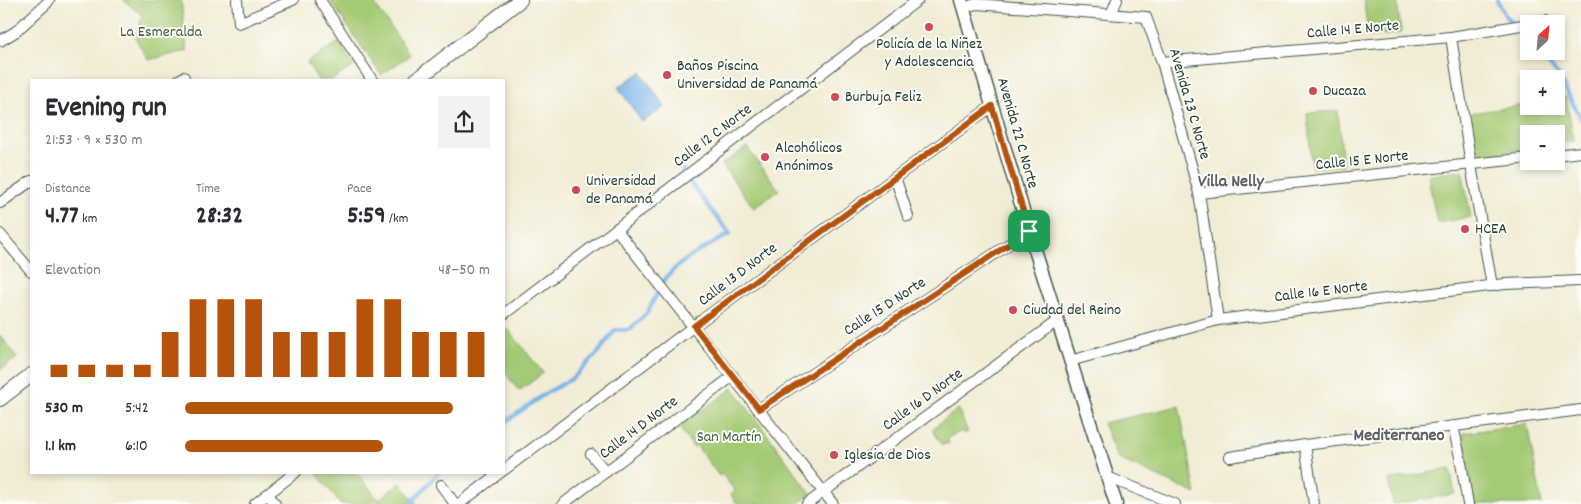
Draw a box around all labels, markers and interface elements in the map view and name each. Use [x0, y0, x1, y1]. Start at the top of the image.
street label: Calle 14 E Norte [1306, 15, 1400, 45]
north arrow [1520, 15, 1565, 60]
map controls [1520, 15, 1565, 170]
park label: La Esmeralda [120, 21, 202, 44]
marker: Policía de la Niñez y Adolescencia [923, 21, 935, 33]
place label: Policía de la Niñez y Adolescencia [876, 33, 982, 74]
street label: Avenida 23 C Norte [1162, 46, 1216, 162]
place label: Baños Piscina Universidad de Panamá [677, 55, 817, 96]
marker: Baños Piscina Universidad de Panamá [661, 69, 673, 81]
button: + [1520, 70, 1565, 115]
street label: Avenida 22 C Norte [990, 75, 1044, 191]
place label: Ducaza [1323, 80, 1366, 103]
marker: Ducaza [1307, 85, 1319, 97]
place label: Burbuja Feliz [845, 86, 922, 109]
text: Evening run [45, 90, 167, 130]
marker: Burbuja Feliz [829, 91, 841, 103]
button: share [438, 96, 490, 148]
street label: Calle 12 C Norte [669, 99, 757, 173]
button: − [1520, 125, 1565, 170]
text: 21:53 · 9 × 530 m [45, 129, 142, 152]
place label: Alcohólicos Anónimos [775, 137, 843, 178]
street label: Calle 15 E Norte [1314, 145, 1410, 177]
marker: Alcohólicos Anónimos [759, 151, 771, 163]
place label: Universidad de Panamá [586, 170, 656, 211]
district label: Villa Nelly [1198, 170, 1265, 195]
text: Distance [45, 179, 91, 199]
text: Time [196, 179, 220, 199]
text: Pace [347, 179, 372, 199]
marker: Universidad de Panamá [570, 184, 582, 196]
text: 4.77 [45, 199, 79, 235]
text: 28:32 [196, 199, 243, 235]
text: 5:59 [347, 199, 386, 235]
text: km [79, 209, 97, 229]
text: /km [386, 209, 408, 229]
pin [1008, 210, 1050, 252]
icon: arrive [1015, 217, 1043, 245]
place label: HCEA [1475, 218, 1507, 241]
marker: HCEA [1459, 223, 1471, 235]
street label: Calle 13 D Norte [694, 238, 782, 312]
text: Elevation [45, 259, 101, 282]
text: 48–50 m [438, 259, 490, 282]
street label: Calle 15 D Norte [839, 272, 931, 342]
street label: Calle 16 E Norte [1273, 275, 1369, 309]
place label: Ciudad del Reino [1023, 299, 1121, 322]
marker: Ciudad del Reino [1007, 304, 1019, 316]
street label: Calle 16 D Norte [878, 363, 968, 437]
street label: Calle 14 D Norte [595, 391, 683, 465]
text: 530 m [45, 397, 83, 420]
text: 5:42 [125, 397, 149, 420]
district label: Mediterraneo [1354, 424, 1444, 449]
park label: San Martín [697, 426, 761, 449]
text: 1.1 km [45, 435, 76, 458]
text: 6:10 [125, 435, 148, 458]
place label: Iglesia de Dios [844, 444, 931, 467]
marker: Iglesia de Dios [828, 449, 840, 461]

